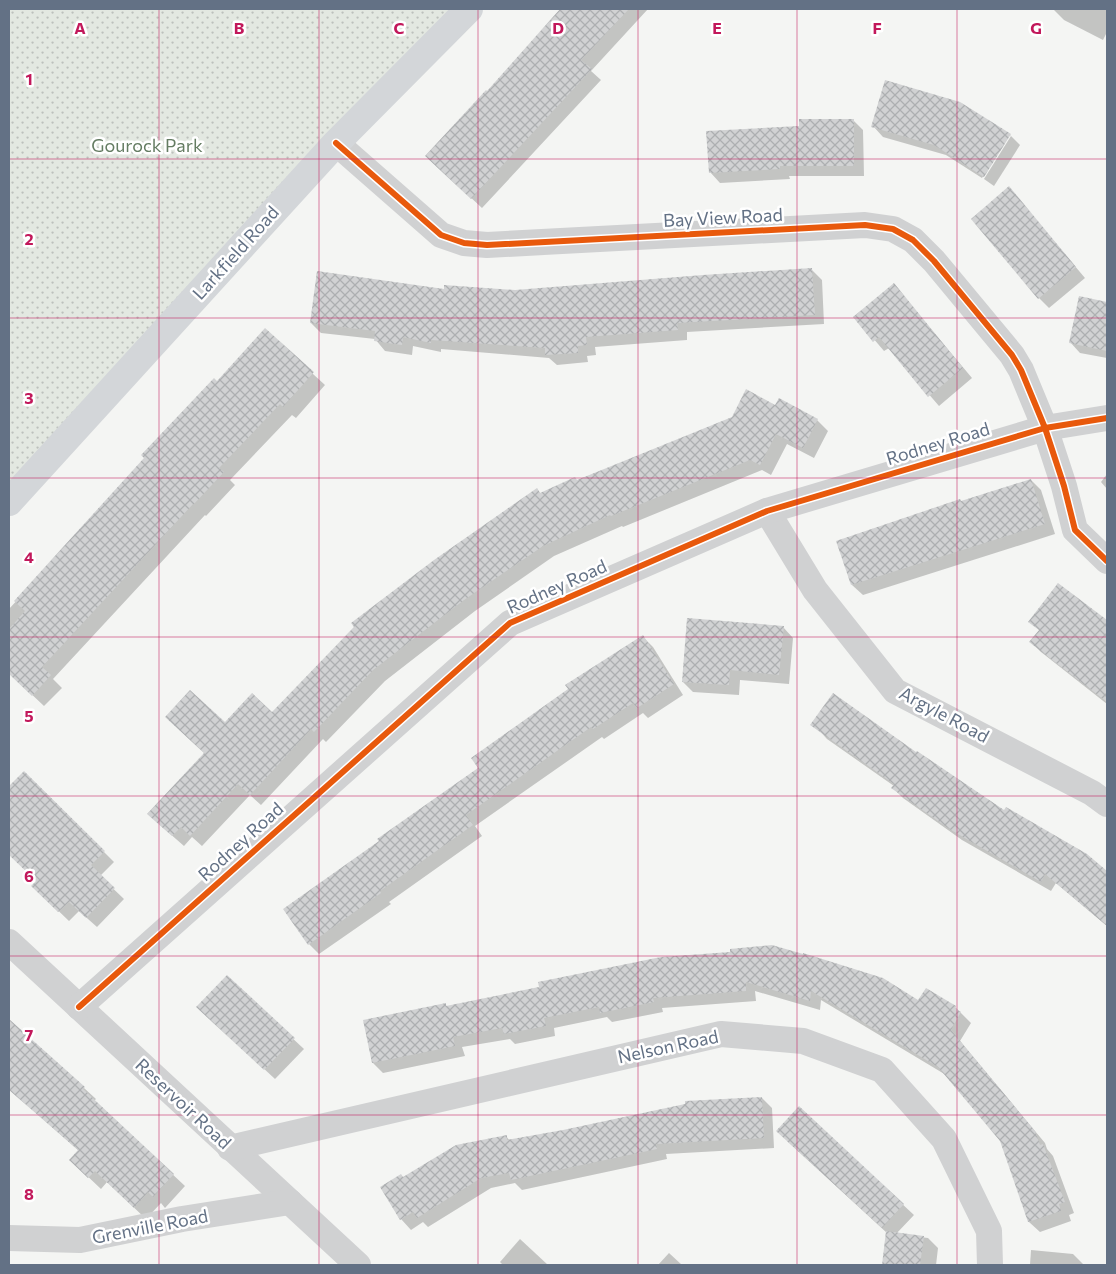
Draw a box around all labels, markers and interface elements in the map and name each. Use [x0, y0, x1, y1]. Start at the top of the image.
text: A [74, 18, 86, 37]
text: B [234, 18, 245, 37]
text: C [394, 18, 405, 37]
text: D [552, 18, 564, 37]
text: E [712, 18, 722, 37]
text: F [872, 18, 882, 37]
text: G [1030, 18, 1042, 37]
text: 1 [25, 69, 33, 88]
park label: Gourock Park [91, 134, 203, 156]
street label: Larkfield Road [187, 201, 283, 304]
street label: Bay View Road [663, 203, 783, 231]
text: 2 [24, 229, 34, 248]
text: 3 [24, 388, 34, 407]
street label: Rodney Road [883, 417, 992, 469]
text: 4 [24, 547, 34, 566]
street label: Rodney Road [503, 554, 610, 618]
street label: Argyle Road [896, 681, 993, 747]
text: 5 [24, 706, 34, 725]
street label: Rodney Road [193, 797, 287, 885]
text: 6 [24, 866, 34, 885]
text: 7 [25, 1025, 34, 1044]
street label: Nelson Road [615, 1025, 720, 1067]
street label: Reservoir Road [131, 1053, 236, 1153]
text: 8 [24, 1184, 34, 1203]
street label: Grenville Road [90, 1204, 210, 1248]

